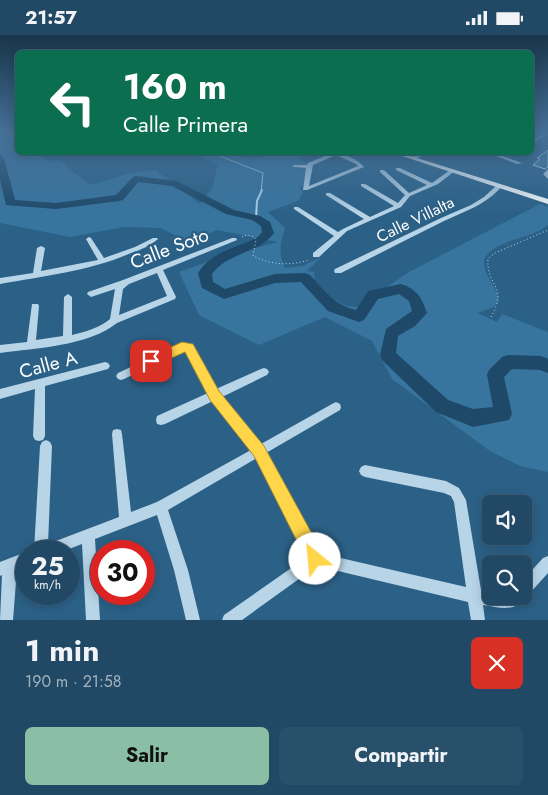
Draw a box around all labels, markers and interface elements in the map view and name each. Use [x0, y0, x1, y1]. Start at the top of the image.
text: 21:57 [25, 4, 77, 31]
text: 160 m [123, 62, 227, 112]
icon: left [40, 70, 105, 135]
text: Calle Primera [123, 108, 248, 140]
street label: Calle Villalta [372, 191, 458, 248]
street label: Calle Soto [126, 221, 212, 276]
pin [130, 340, 172, 382]
street label: Calle A [16, 344, 81, 385]
icon: arrive [137, 347, 165, 375]
map controls [482, 495, 532, 605]
button: sound [482, 495, 532, 545]
position arrow [288, 532, 340, 584]
speed limit sign: 30 [90, 540, 155, 605]
text: 25 [31, 548, 64, 584]
button: search [482, 555, 532, 605]
text: km/h [34, 576, 61, 594]
text: 1 min [25, 629, 99, 672]
button: close [471, 637, 523, 689]
text: 190 m · 21:58 [25, 670, 122, 693]
button: Salir [25, 727, 269, 785]
button: Compartir [279, 727, 523, 785]

